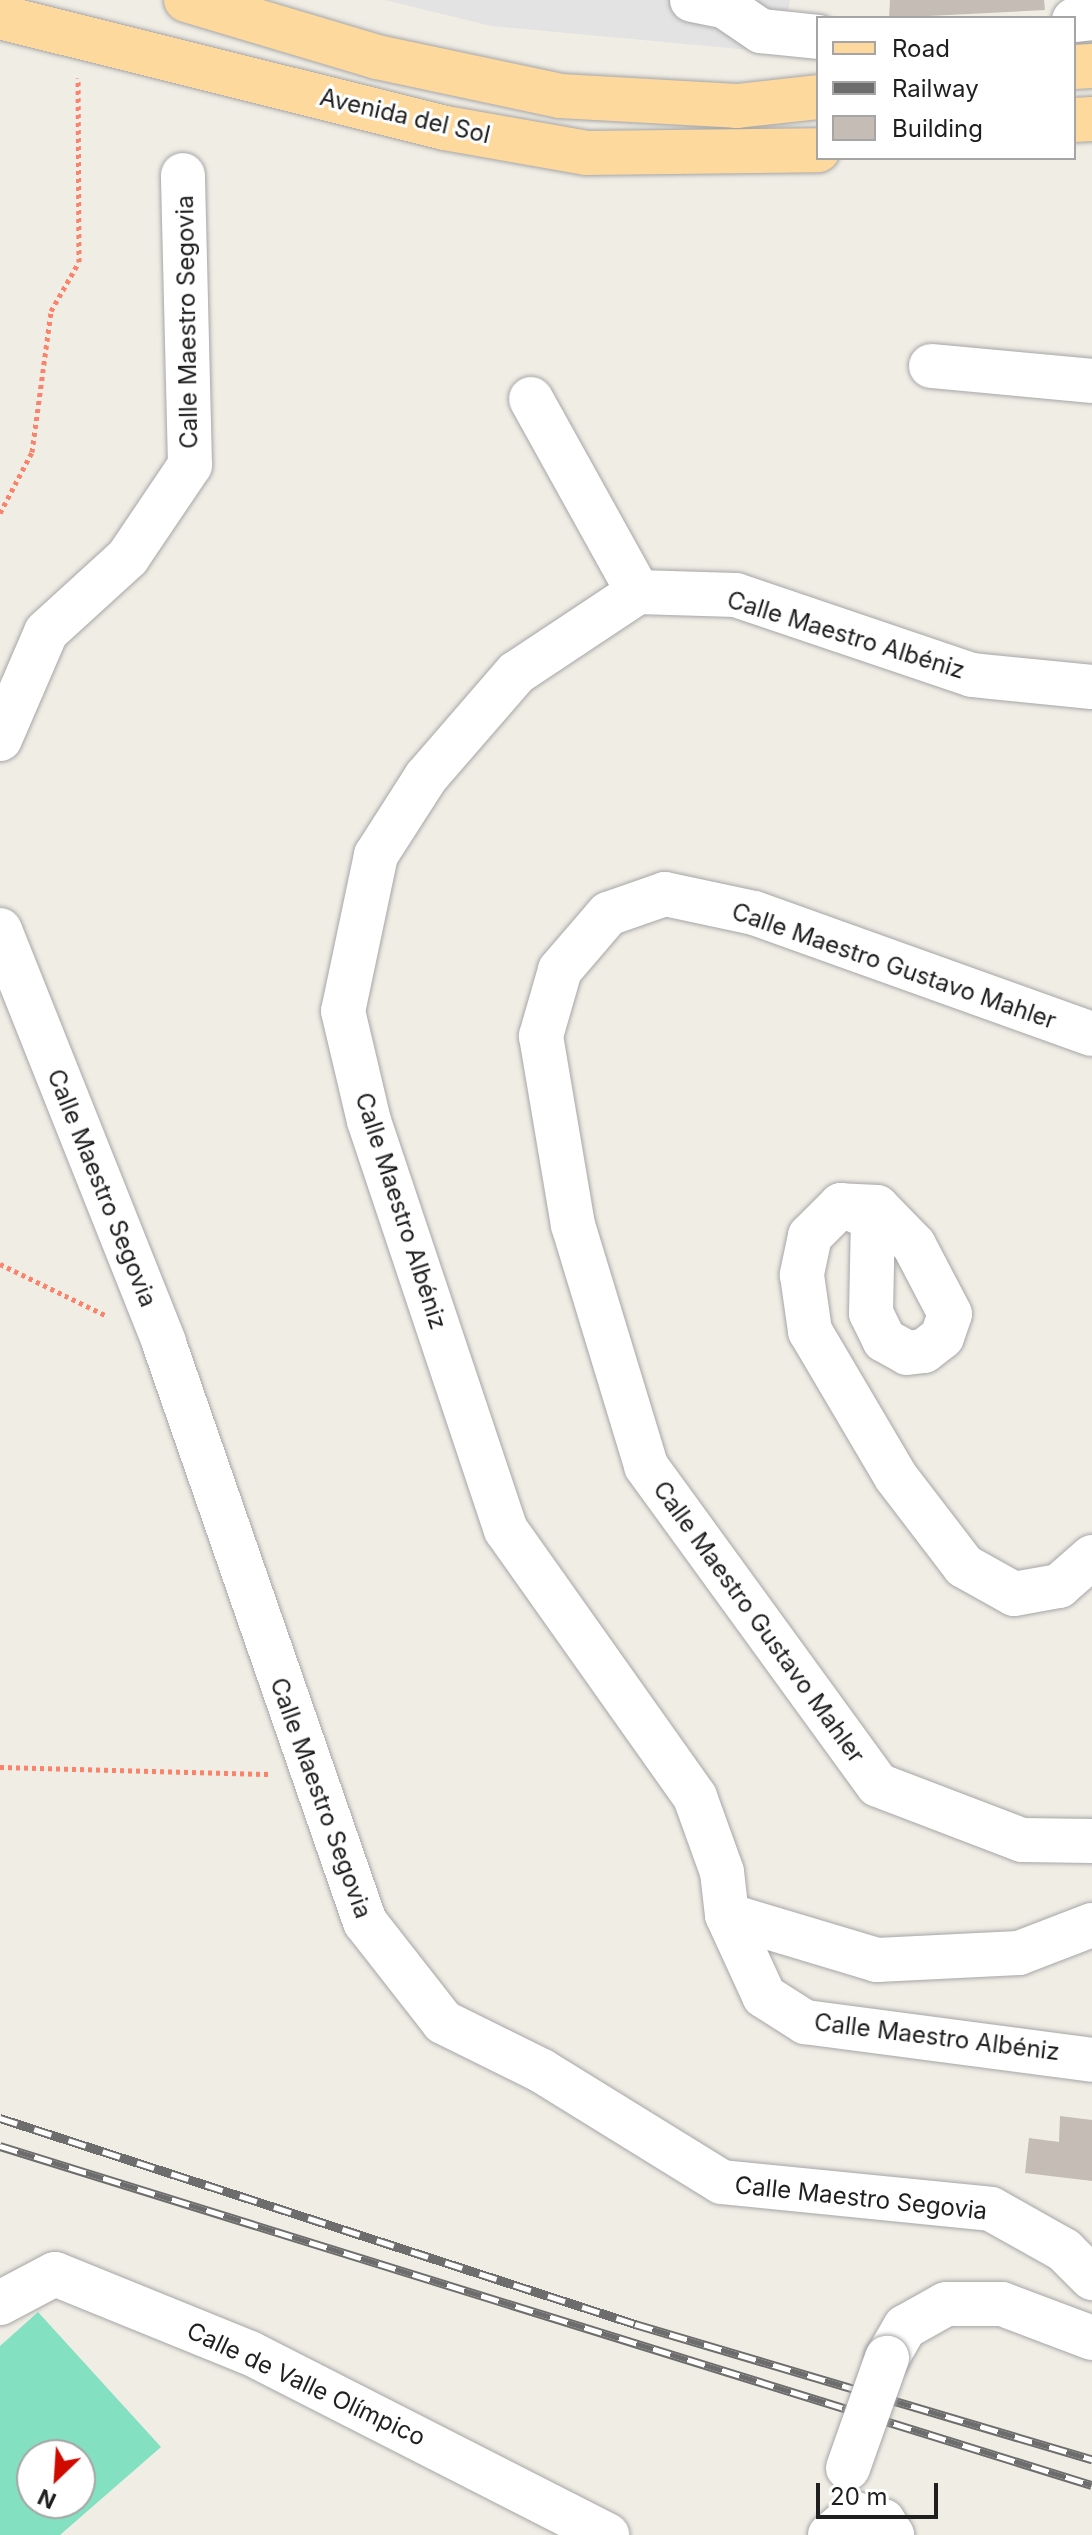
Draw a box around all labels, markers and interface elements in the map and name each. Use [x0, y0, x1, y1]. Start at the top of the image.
legend [816, 16, 1076, 160]
text: Road [892, 34, 950, 63]
text: Railway [892, 74, 979, 103]
street label: Avenida del Sol [317, 82, 493, 150]
text: Building [892, 114, 983, 143]
street label: Calle Maestro Segovia [170, 195, 204, 449]
street label: Calle Maestro Albéniz [724, 585, 968, 685]
street label: Calle Maestro Gustavo Mahler [728, 897, 1060, 1035]
street label: Calle Maestro Segovia [41, 1065, 163, 1311]
street label: Calle Maestro Albéniz [349, 1089, 453, 1333]
street label: Calle Maestro Gustavo Mahler [647, 1476, 871, 1768]
street label: Calle Maestro Segovia [264, 1674, 378, 1922]
street label: Calle Maestro Albéniz [813, 2008, 1061, 2066]
street label: Calle Maestro Segovia [733, 2170, 989, 2226]
street label: Calle de Valle Olímpico [182, 2316, 430, 2452]
north arrow [16, 2439, 96, 2519]
scale bar [820, 2467, 942, 2517]
text: 20 m [830, 2482, 888, 2511]
text: N [34, 2484, 60, 2514]

